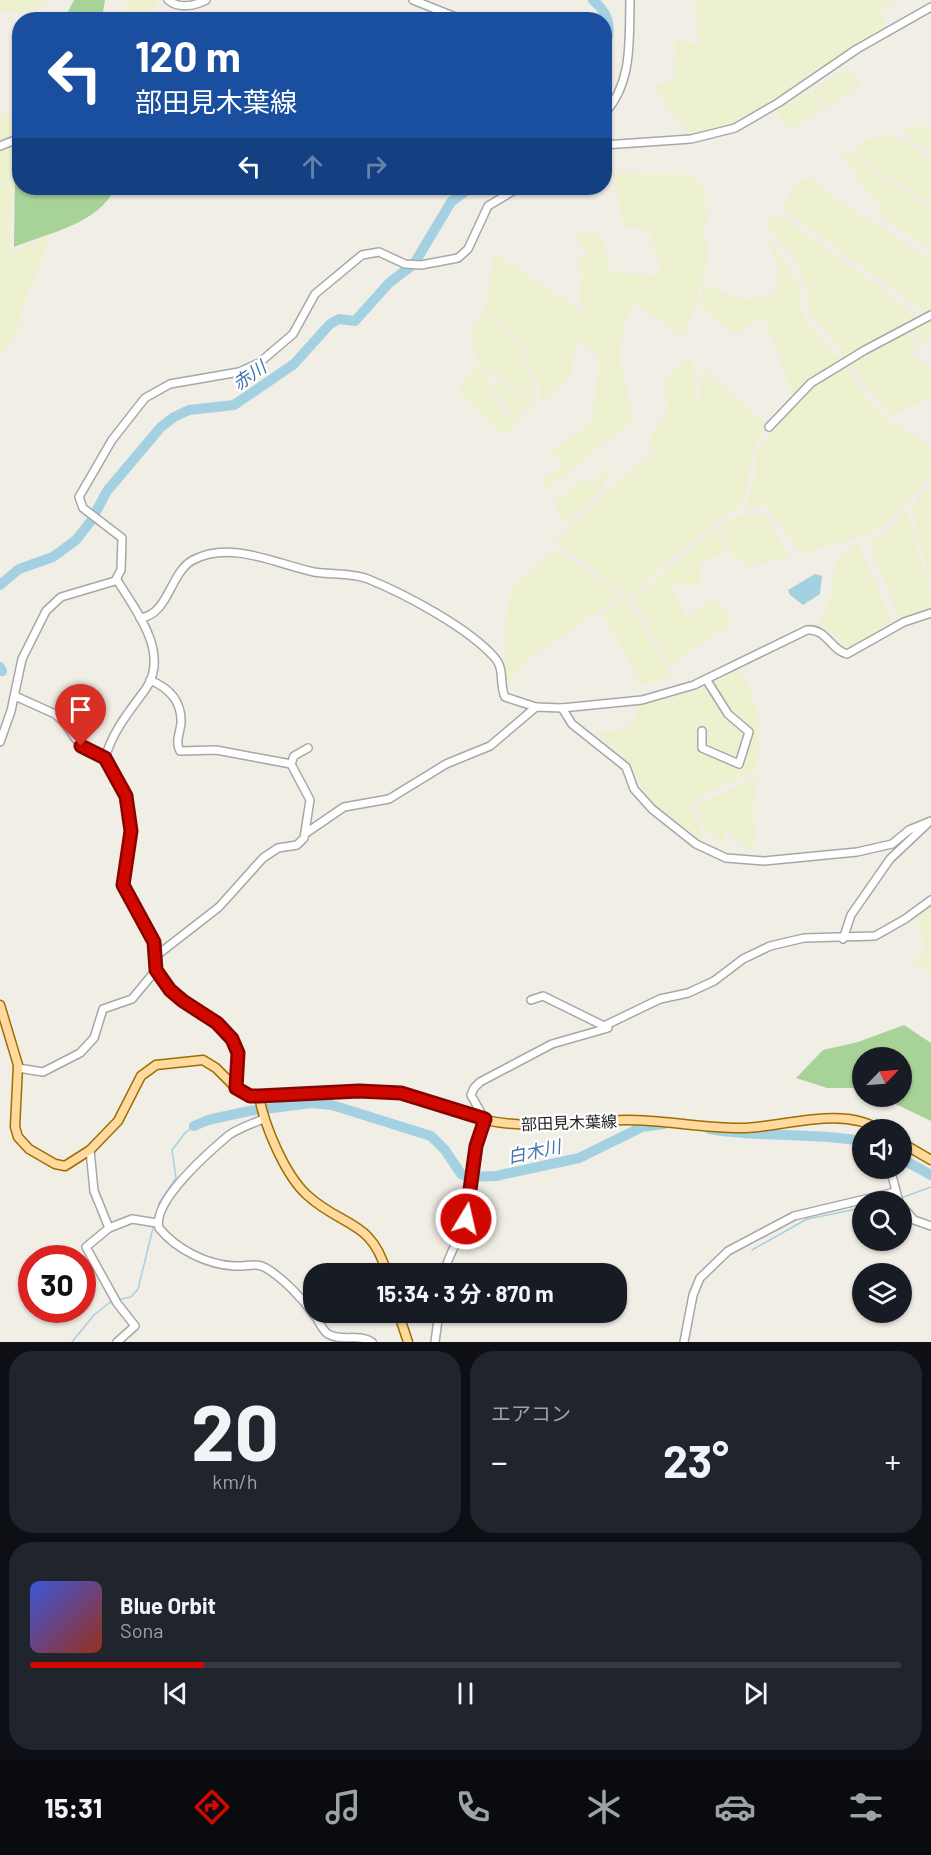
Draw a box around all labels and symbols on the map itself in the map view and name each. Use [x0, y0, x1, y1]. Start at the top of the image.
water label: 赤川 [228, 355, 272, 394]
pin [55, 684, 106, 746]
north arrow [852, 1047, 912, 1107]
street label: 部田見木葉線 [521, 1111, 617, 1133]
water label: 白木川 [505, 1134, 565, 1167]
position arrow [434, 1187, 498, 1251]
speed limit sign: 30 [18, 1245, 96, 1323]

